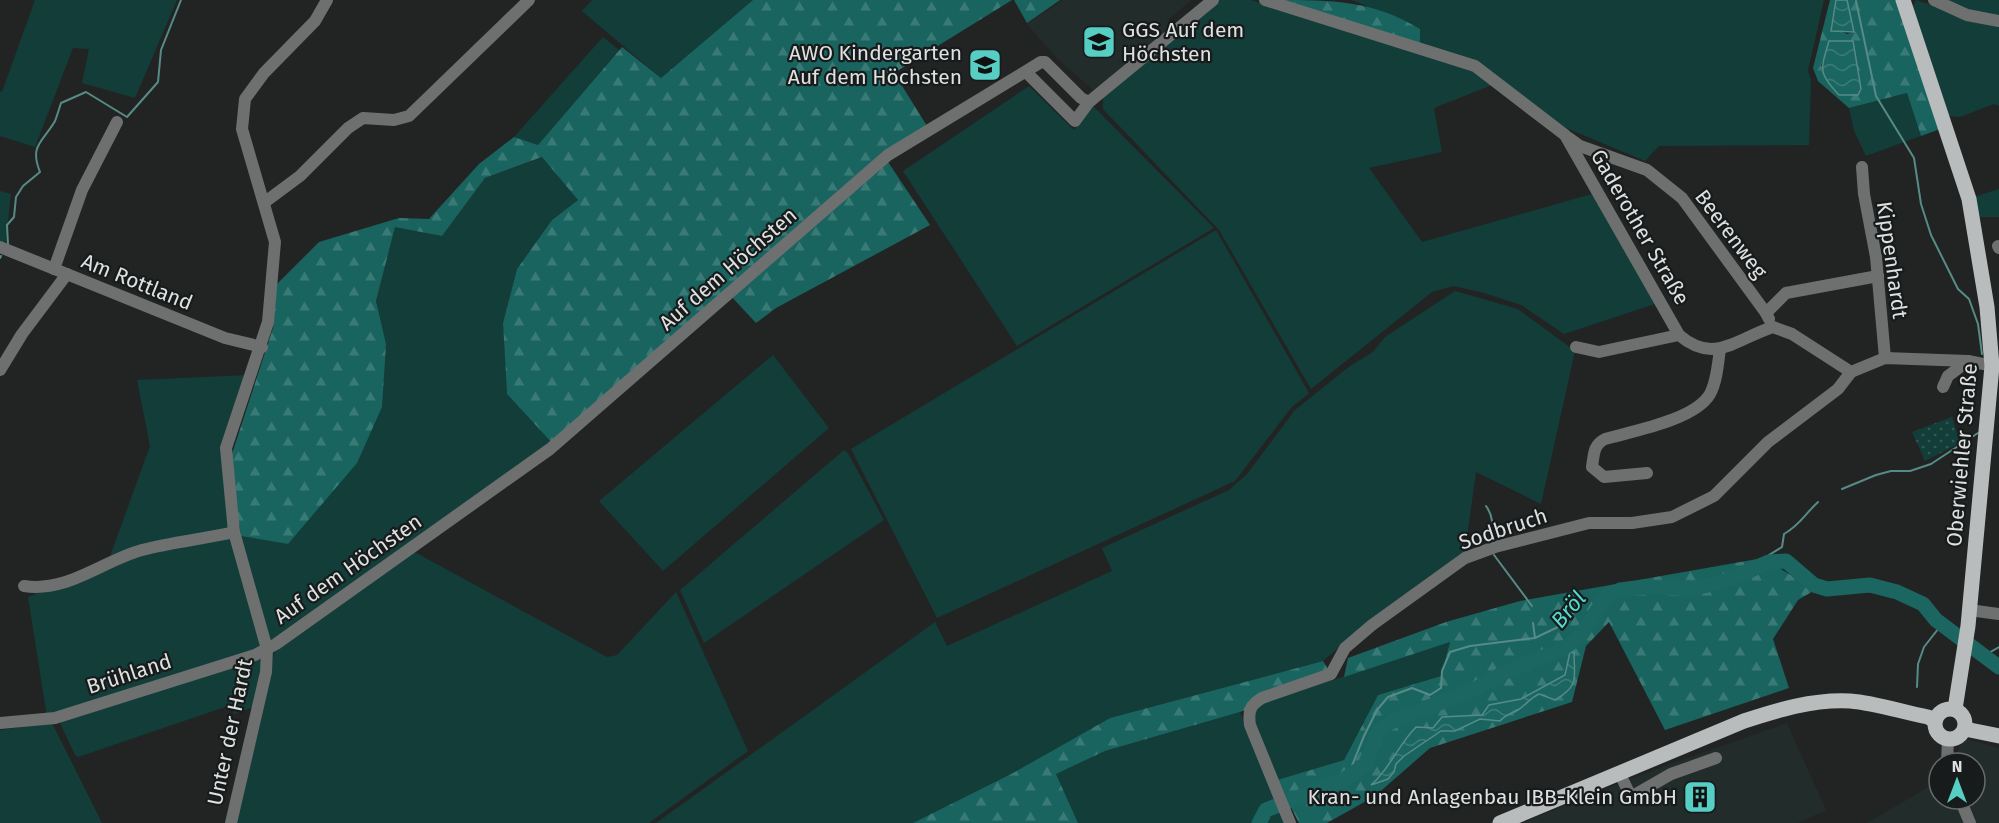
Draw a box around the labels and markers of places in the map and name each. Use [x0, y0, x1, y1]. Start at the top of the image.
place label: GGS Auf dem Höchsten [1122, 17, 1244, 67]
school or university icon: GGS Auf dem Höchsten [1081, 24, 1117, 60]
place label: AWO Kindergarten Auf dem Höchsten [788, 40, 962, 90]
school or university icon: AWO Kindergarten Auf dem Höchsten [967, 47, 1003, 83]
building icon: Kran- und Anlagenbau IBB-Klein GmbH [1682, 779, 1718, 815]
place label: Kran- und Anlagenbau IBB-Klein GmbH [1308, 784, 1677, 810]

